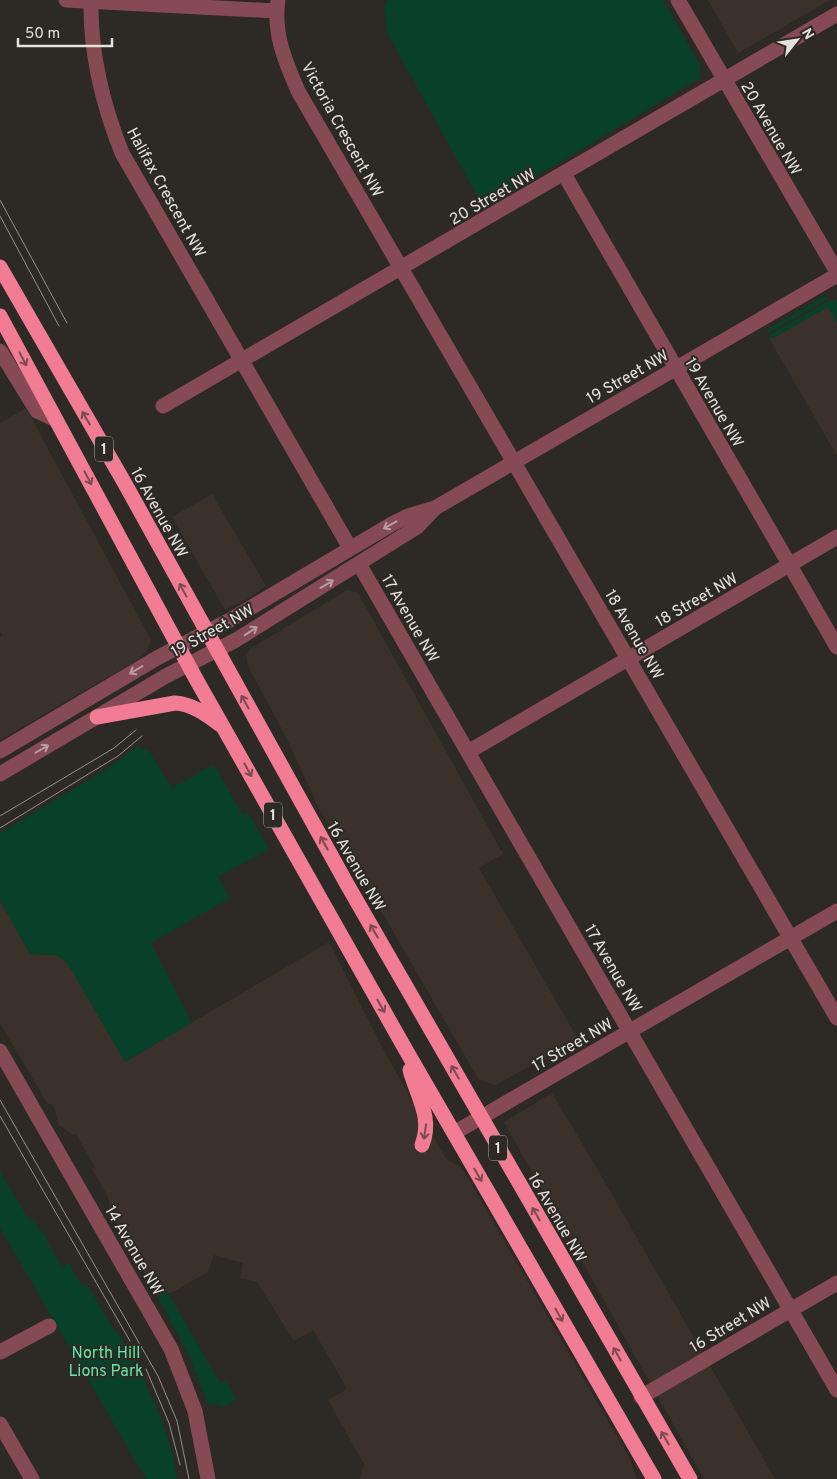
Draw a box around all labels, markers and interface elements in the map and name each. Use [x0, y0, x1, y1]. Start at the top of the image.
scale bar [18, 15, 111, 47]
north arrow [772, 15, 822, 65]
text: 50 m [25, 25, 60, 44]
text: N [797, 26, 817, 43]
street label: Victoria Crescent NW [296, 59, 387, 201]
street label: 20 Avenue NW [735, 79, 805, 179]
street label: Halifax Crescent NW [121, 125, 209, 261]
street label: 20 Street NW [446, 165, 540, 230]
street label: 19 Street NW [583, 346, 673, 409]
one-way arrow [19, 351, 28, 366]
street label: 19 Avenue NW [679, 354, 747, 452]
one-way arrow [80, 411, 90, 425]
road number: 1 [95, 436, 113, 462]
street label: 16 Avenue NW [125, 464, 191, 562]
one-way arrow [84, 470, 94, 485]
one-way arrow [383, 521, 397, 531]
street label: 18 Street NW [652, 569, 742, 632]
street label: 17 Avenue NW [376, 571, 443, 667]
one-way arrow [319, 578, 333, 588]
one-way arrow [178, 582, 188, 597]
street label: 18 Avenue NW [599, 586, 667, 684]
street label: 19 Street NW [168, 601, 258, 663]
one-way arrow [244, 625, 258, 636]
one-way arrow [130, 666, 144, 676]
one-way arrow [239, 695, 249, 709]
one-way arrow [35, 744, 49, 754]
one-way arrow [243, 763, 253, 778]
road number: 1 [264, 802, 282, 828]
street label: 16 Avenue NW [321, 818, 389, 916]
one-way arrow [319, 837, 329, 851]
street label: 17 Avenue NW [579, 921, 646, 1017]
one-way arrow [369, 925, 379, 939]
one-way arrow [376, 998, 386, 1013]
street label: 17 Street NW [529, 1015, 617, 1077]
one-way arrow [450, 1065, 460, 1080]
one-way arrow [420, 1123, 430, 1139]
road number: 1 [489, 1136, 507, 1160]
one-way arrow [473, 1167, 483, 1182]
street label: 16 Avenue NW [522, 1169, 590, 1267]
street label: 14 Avenue NW [99, 1202, 167, 1300]
one-way arrow [530, 1207, 540, 1221]
street label: 16 Street NW [687, 1294, 775, 1358]
one-way arrow [555, 1308, 565, 1322]
park label: North Hill Lions Park [68, 1344, 144, 1382]
one-way arrow [611, 1348, 621, 1362]
one-way arrow [660, 1431, 670, 1445]

